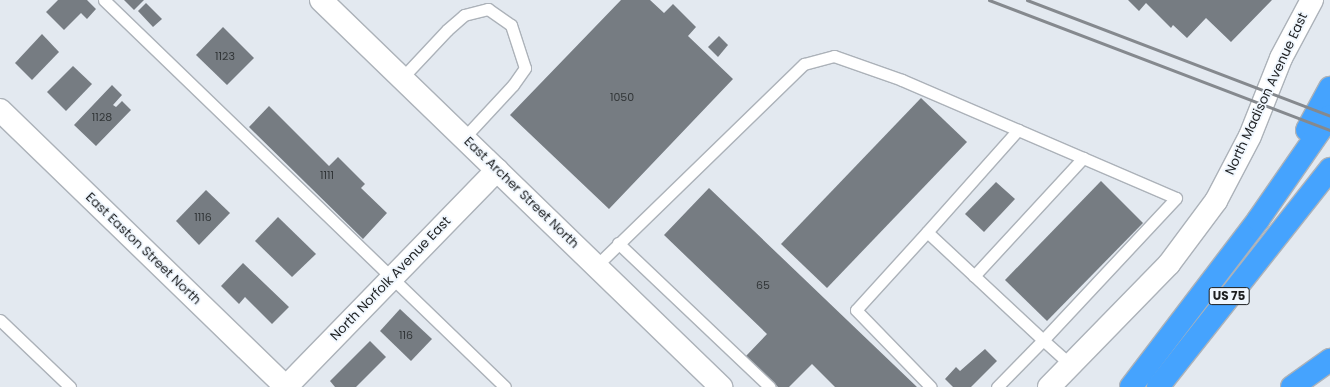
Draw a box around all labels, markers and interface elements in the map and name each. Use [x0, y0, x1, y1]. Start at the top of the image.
street label: North Madison Avenue East [1223, 11, 1311, 177]
house number: 1123 [215, 49, 235, 63]
house number: 1050 [610, 90, 634, 104]
house number: 1128 [92, 110, 112, 124]
street label: East Archer Street North [460, 134, 582, 252]
house number: 1111 [320, 168, 334, 182]
street label: East Easton Street North [82, 190, 204, 308]
house number: 1116 [194, 210, 212, 224]
street label: North Norfolk Avenue East [328, 214, 454, 344]
house number: 65 [756, 278, 770, 292]
road number: US 75 [1208, 286, 1250, 306]
house number: 116 [399, 328, 413, 342]

